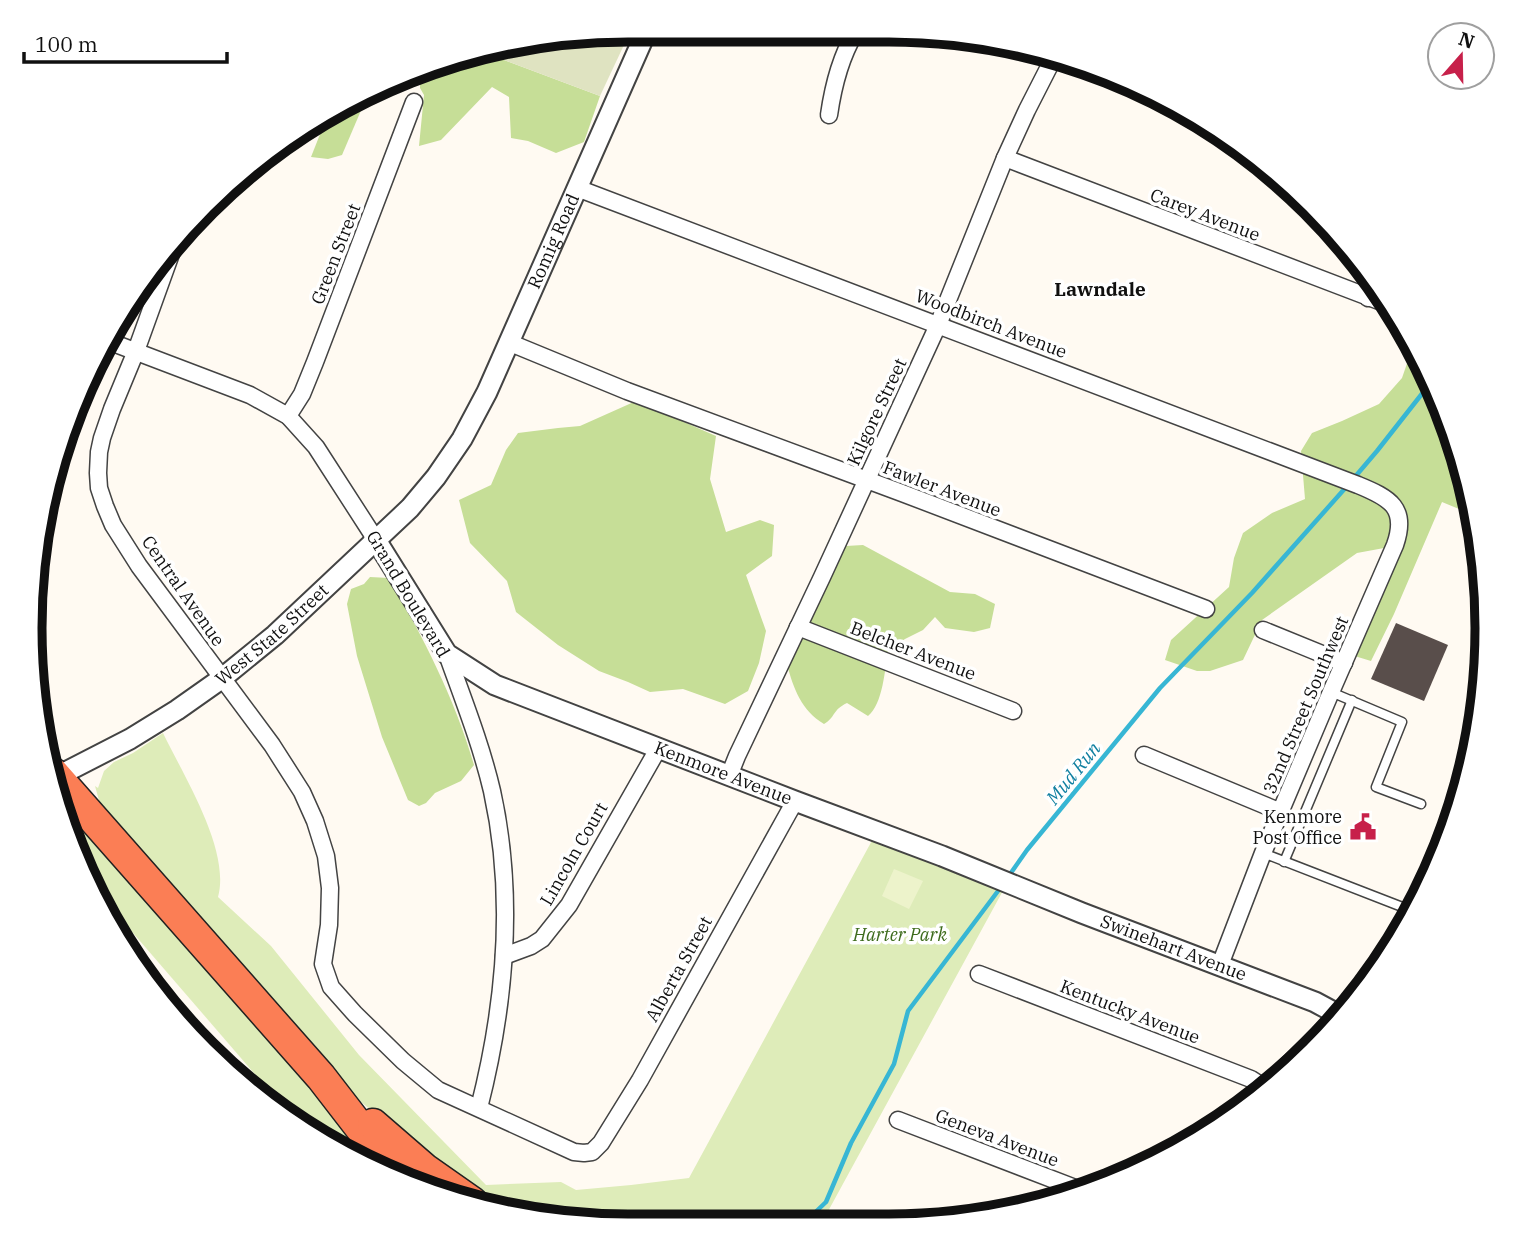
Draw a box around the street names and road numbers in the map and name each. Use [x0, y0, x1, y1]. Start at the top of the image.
street label: Carey Avenue [1147, 183, 1263, 246]
street label: Romig Road [522, 190, 584, 292]
street label: Green Street [306, 200, 365, 308]
street label: Woodbirch Avenue [912, 284, 1070, 363]
street label: Kilgore Street [842, 354, 911, 469]
street label: Fawler Avenue [880, 455, 1005, 522]
street label: Grand Boulevard [362, 526, 455, 661]
street label: Central Avenue [137, 531, 230, 650]
street label: West State Street [210, 579, 333, 690]
street label: 32nd Street Southwest [1258, 613, 1353, 797]
street label: Belcher Avenue [847, 616, 979, 685]
street label: Kenmore Avenue [651, 736, 795, 810]
street label: Lincoln Court [535, 798, 612, 910]
street label: Swinehart Avenue [1097, 909, 1250, 986]
street label: Alberta Street [640, 912, 717, 1026]
street label: Kentucky Avenue [1057, 974, 1203, 1049]
street label: Geneva Avenue [932, 1103, 1062, 1172]

